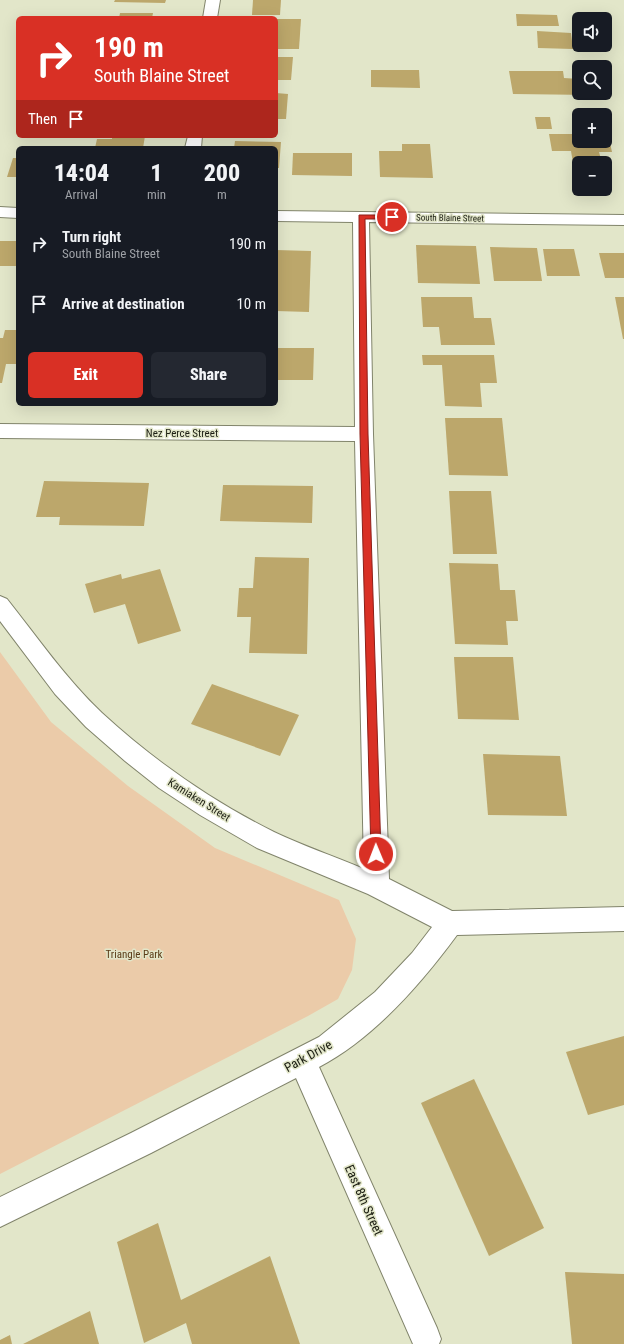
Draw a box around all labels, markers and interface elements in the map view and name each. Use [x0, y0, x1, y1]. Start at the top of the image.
map controls [572, 12, 612, 196]
button: sound [572, 12, 612, 52]
text: 190 m [94, 31, 164, 64]
icon: right [28, 32, 80, 84]
button: search [572, 60, 612, 100]
text: South Blaine Street [94, 65, 229, 86]
icon: arrive [65, 108, 87, 130]
button: + [572, 108, 612, 148]
text: Then [28, 110, 57, 128]
button: − [572, 156, 612, 196]
text: 14:04 [54, 159, 109, 187]
text: 1 [150, 159, 163, 187]
text: 200 [204, 159, 240, 187]
text: Arrival [65, 187, 98, 202]
text: min [147, 187, 166, 202]
text: m [217, 187, 227, 202]
pin [375, 200, 409, 234]
icon: arrive [381, 206, 403, 228]
street label: South Blaine Street [416, 212, 484, 224]
text: Turn right [62, 228, 121, 246]
icon: right [28, 233, 50, 255]
text: 190 m [229, 235, 266, 253]
text: South Blaine Street [62, 246, 160, 261]
icon: arrive [28, 293, 50, 315]
text: Arrive at destination [62, 295, 185, 313]
text: 10 m [236, 295, 266, 313]
button: Exit [28, 352, 143, 398]
button: Share [151, 352, 266, 398]
street label: Nez Perce Street [146, 427, 218, 440]
street label: Kamiaken Street [165, 776, 233, 824]
position arrow [355, 833, 397, 875]
park label: Triangle Park [105, 948, 163, 961]
street label: Park Drive [282, 1037, 334, 1075]
street label: East 8th Street [342, 1162, 386, 1238]

